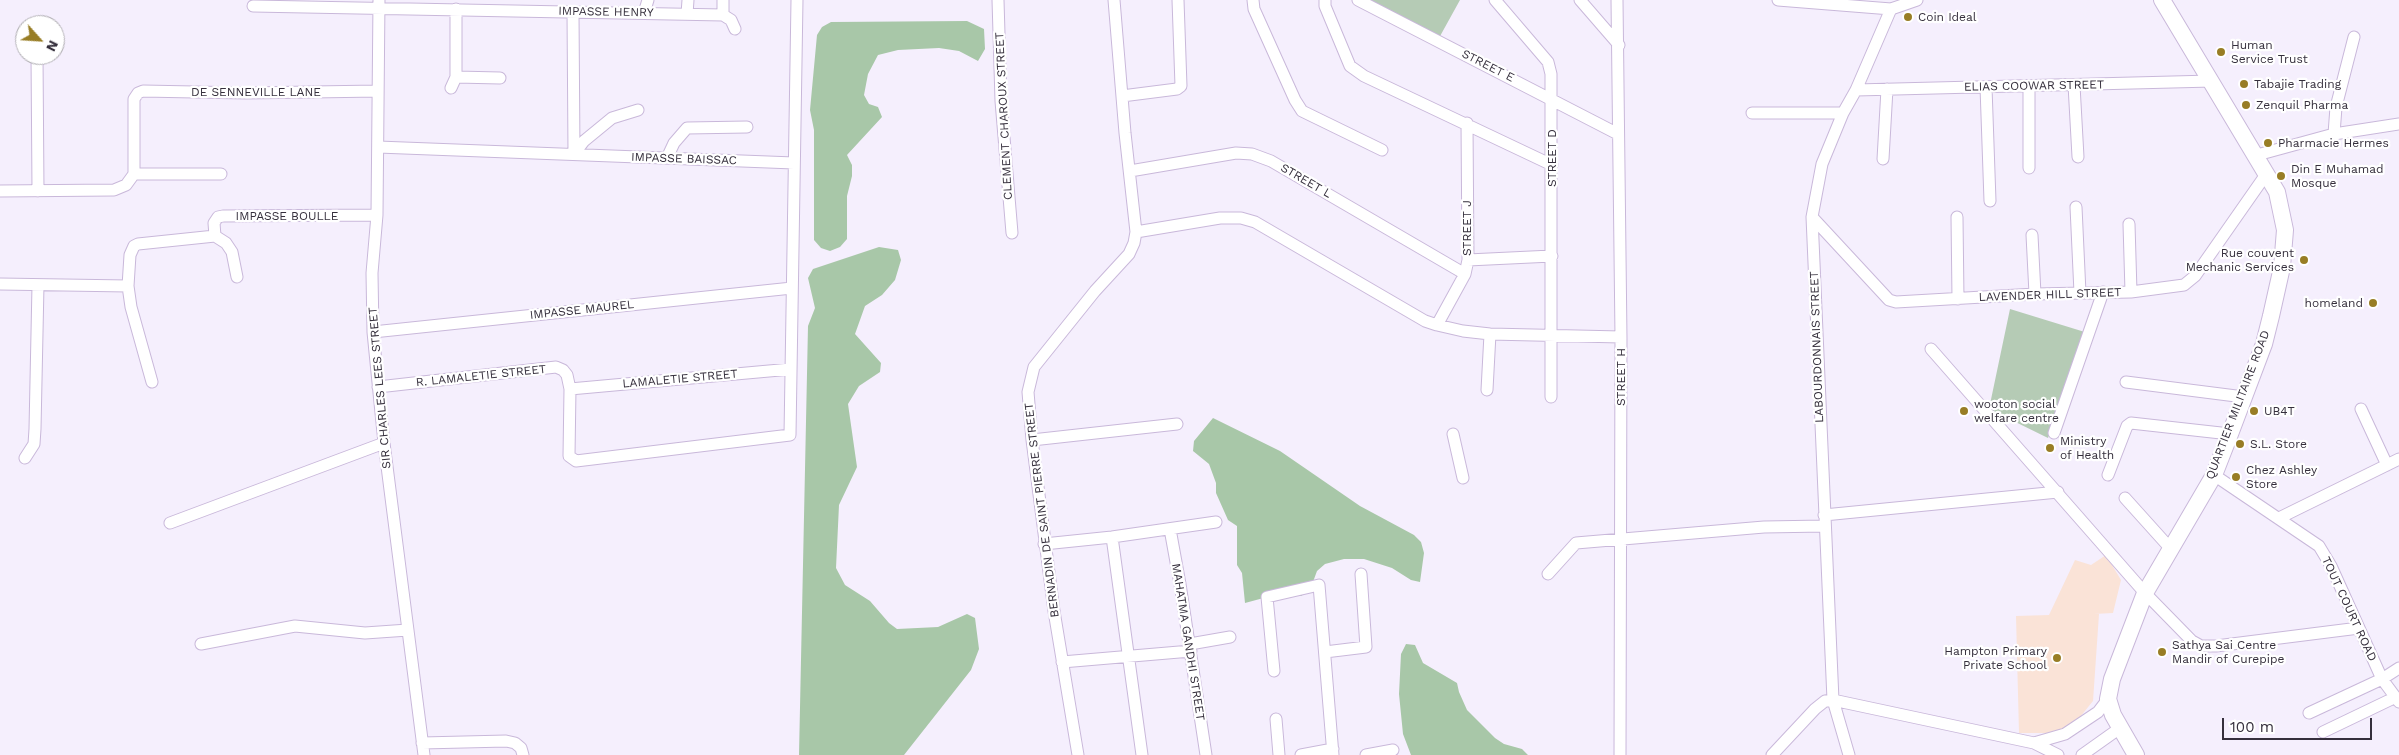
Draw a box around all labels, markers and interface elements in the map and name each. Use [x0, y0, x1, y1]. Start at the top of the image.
street label: IMPASSE HENRY [558, 4, 654, 20]
place label: Coin Ideal [1918, 10, 1977, 24]
marker: Coin Ideal [1902, 11, 1914, 23]
north arrow [15, 15, 65, 65]
street label: CLEMENT CHAROUX STREET [992, 32, 1016, 200]
text: N [43, 38, 62, 54]
place label: Human Service Trust [2231, 38, 2308, 66]
marker: Human Service Trust [2215, 46, 2227, 58]
street label: STREET E [1459, 47, 1517, 85]
place label: Tabajie Trading [2254, 77, 2341, 91]
street label: ELIAS COOWAR STREET [1964, 78, 2104, 94]
marker: Tabajie Trading [2238, 78, 2250, 90]
street label: DE SENNEVILLE LANE [191, 85, 321, 99]
place label: Zenquil Pharma [2256, 98, 2348, 112]
marker: Zenquil Pharma [2240, 99, 2252, 111]
street label: STREET D [1545, 129, 1559, 187]
place label: Pharmacie Hermes [2278, 136, 2389, 150]
marker: Pharmacie Hermes [2262, 137, 2274, 149]
street label: IMPASSE BAISSAC [631, 150, 737, 168]
street label: STREET L [1278, 161, 1334, 201]
place label: Din E Muhamad Mosque [2291, 162, 2384, 190]
marker: Din E Muhamad Mosque [2275, 170, 2287, 182]
street label: STREET J [1460, 200, 1474, 256]
street label: IMPASSE BOULLE [236, 209, 338, 223]
place label: Rue couvent Mechanic Services [2186, 246, 2294, 274]
marker: Rue couvent Mechanic Services [2298, 254, 2310, 266]
street label: LABOURDONNAIS STREET [1807, 271, 1827, 423]
street label: LAVENDER HILL STREET [1978, 285, 2122, 305]
place label: homeland [2305, 296, 2363, 310]
street label: IMPASSE MAUREL [529, 297, 635, 323]
marker: homeland [2367, 297, 2379, 309]
street label: SIR CHARLES LEES STREET [366, 307, 394, 469]
street label: QUARTIER MILITAIRE ROAD [2203, 328, 2273, 482]
street label: STREET H [1614, 348, 1628, 406]
street label: R. LAMALETIE STREET [415, 362, 547, 390]
street label: LAMALETIE STREET [622, 367, 738, 391]
place label: wooton social welfare centre [1974, 397, 2059, 425]
street label: BERNADIN DE SAINT PIERRE STREET [1022, 402, 1062, 618]
place label: UB4T [2264, 404, 2295, 418]
marker: wooton social welfare centre [1958, 405, 1970, 417]
marker: UB4T [2248, 405, 2260, 417]
place label: Ministry of Health [2060, 434, 2114, 462]
place label: S.L. Store [2250, 437, 2307, 451]
marker: S.L. Store [2234, 438, 2246, 450]
marker: Ministry of Health [2044, 442, 2056, 454]
place label: Chez Ashley Store [2246, 463, 2317, 491]
marker: Chez Ashley Store [2230, 471, 2242, 483]
street label: TOUT COURT ROAD [2318, 554, 2380, 664]
street label: MAHATMA GANDHI STREET [1168, 562, 1208, 722]
place label: Sathya Sai Centre Mandir of Curepipe [2172, 638, 2284, 666]
place label: Hampton Primary Private School [1944, 644, 2047, 672]
marker: Sathya Sai Centre Mandir of Curepipe [2156, 646, 2168, 658]
marker: Hampton Primary Private School [2051, 652, 2063, 664]
scale bar [2224, 708, 2374, 740]
text: 100 m [2230, 718, 2274, 736]

